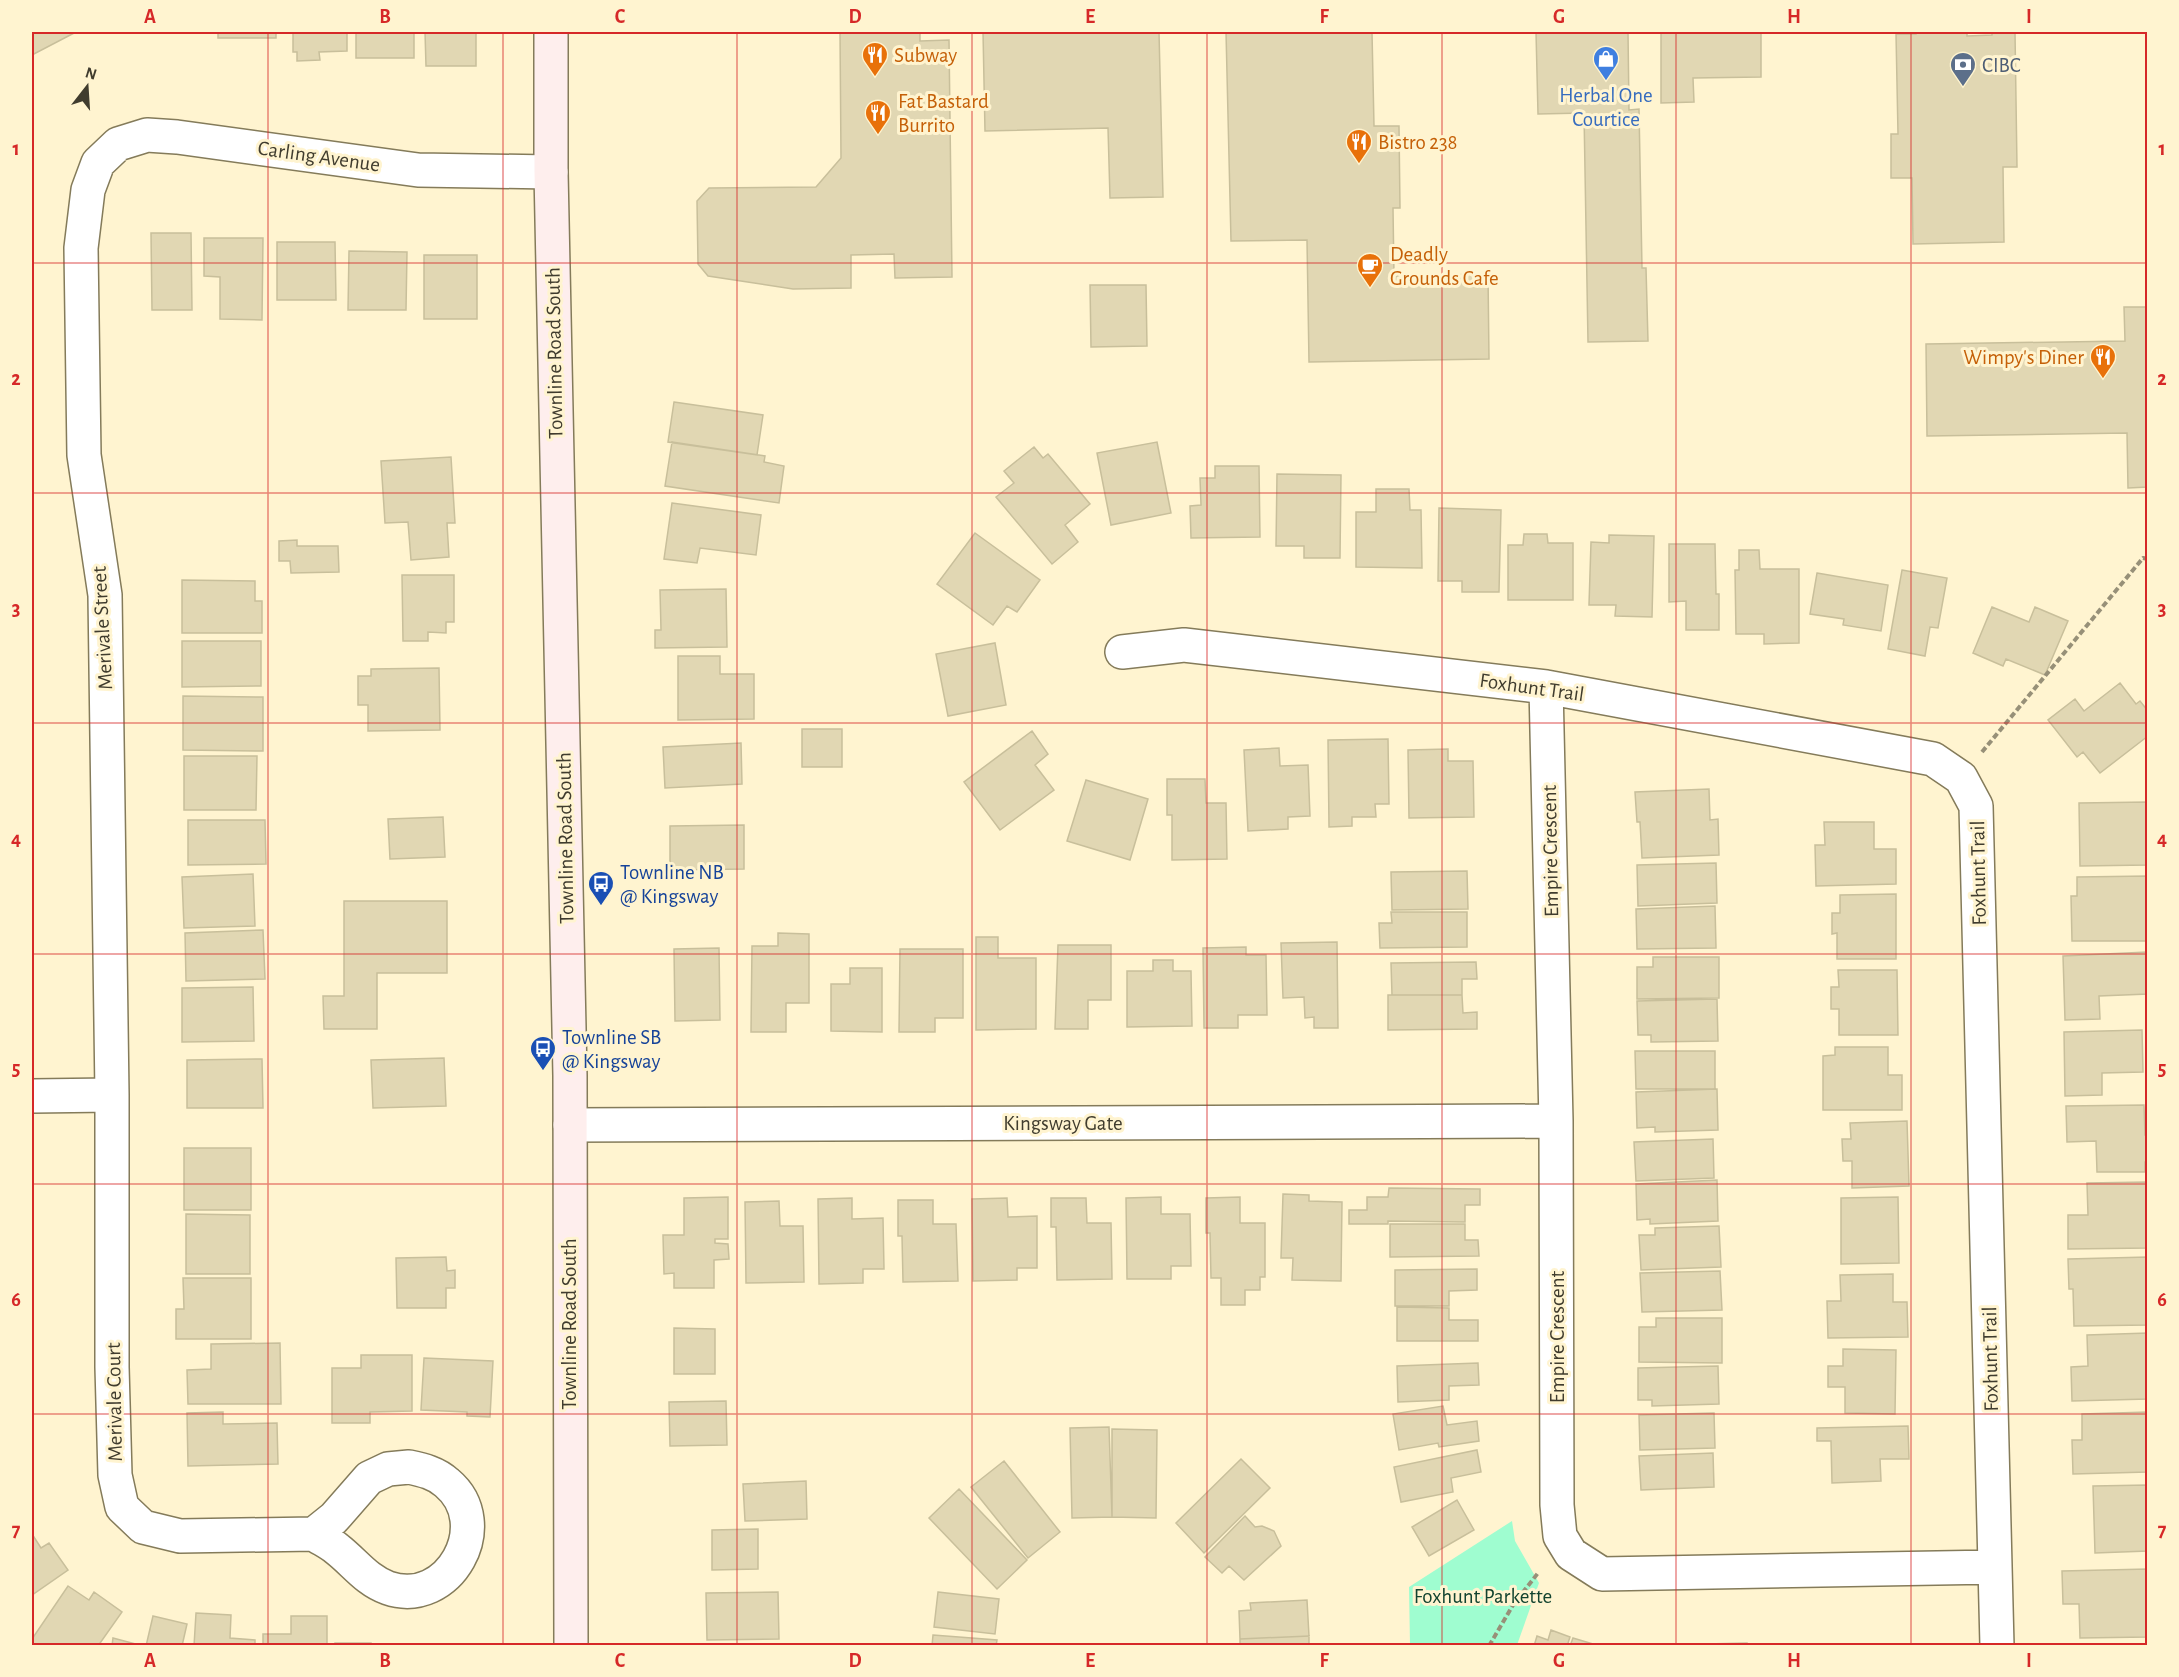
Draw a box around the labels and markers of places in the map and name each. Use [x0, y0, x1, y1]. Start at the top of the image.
restaurant icon: Subway [860, 40, 890, 78]
shop icon: Herbal One Courtice [1591, 44, 1621, 82]
place label: Subway [894, 45, 957, 66]
bank icon: CIBC [1948, 50, 1978, 88]
place label: CIBC [1982, 55, 2021, 76]
place label: Herbal One Courtice [1559, 85, 1653, 130]
place label: Fat Bastard Burrito [898, 91, 989, 136]
restaurant icon: Fat Bastard Burrito [863, 98, 893, 136]
restaurant icon: Bistro 238 [1344, 127, 1374, 165]
place label: Bistro 238 [1378, 132, 1458, 153]
place label: Deadly Grounds Cafe [1390, 244, 1499, 289]
cafe icon: Deadly Grounds Cafe [1355, 251, 1385, 289]
restaurant icon: Wimpy's Diner [2088, 342, 2118, 380]
place label: Wimpy's Diner [1963, 347, 2084, 368]
place label: Townline NB @ Kingsway [620, 862, 724, 907]
bus stop icon: Townline NB @ Kingsway [586, 869, 616, 907]
place label: Townline SB @ Kingsway [562, 1027, 661, 1072]
bus stop icon: Townline SB @ Kingsway [528, 1034, 558, 1072]

